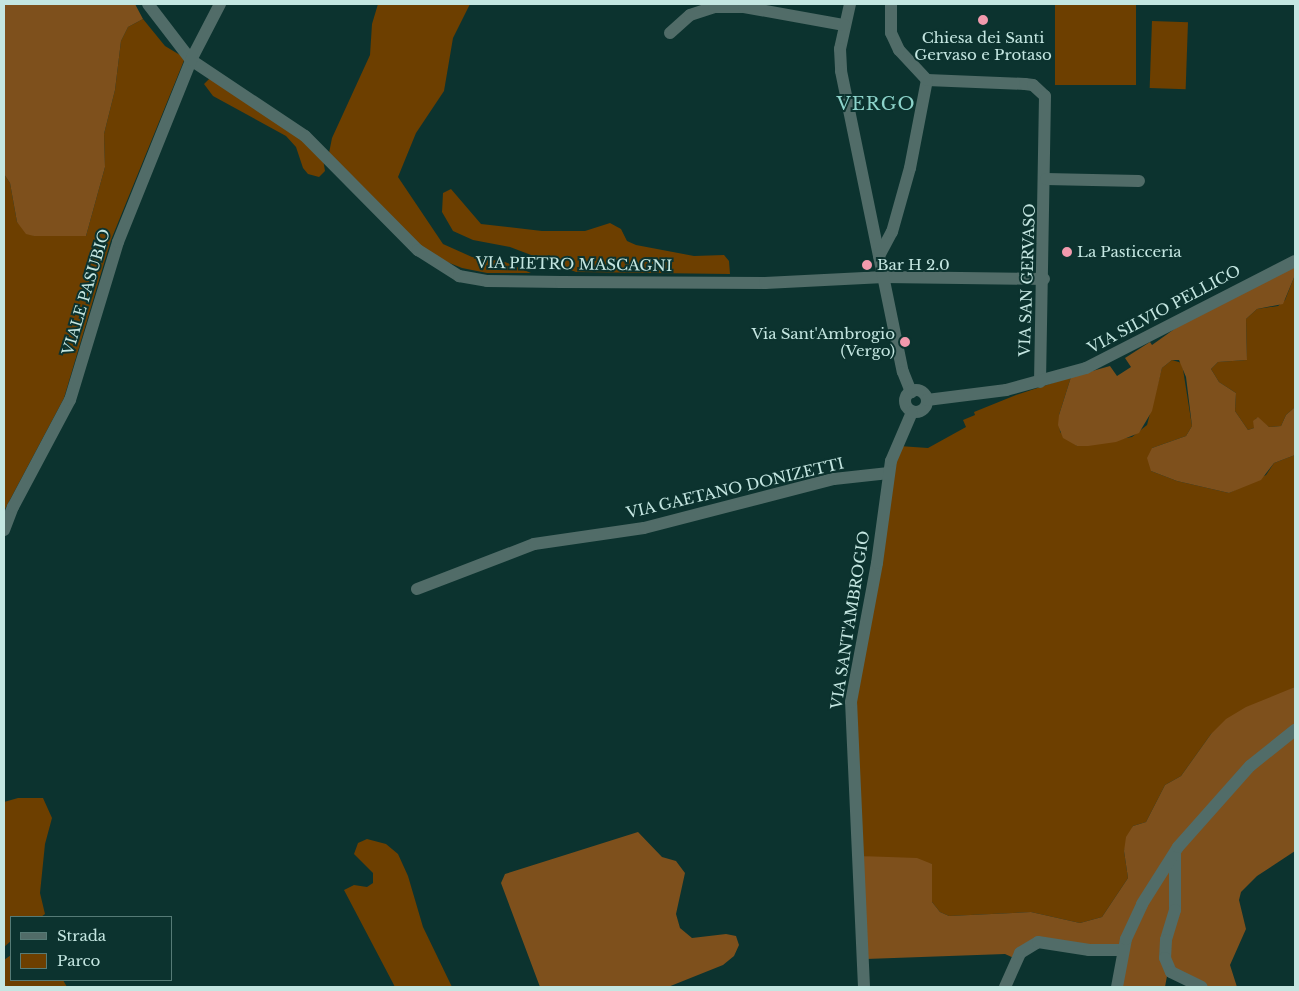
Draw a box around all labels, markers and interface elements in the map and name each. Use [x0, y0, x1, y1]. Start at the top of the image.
marker: Chiesa dei Santi Gervaso e Protaso [977, 14, 989, 26]
place label: Chiesa dei Santi Gervaso e Protaso [914, 28, 1052, 63]
district label: VERGO [836, 93, 916, 115]
street label: VIA SAN GERVASO [1015, 203, 1039, 357]
street label: VIALE PASUBIO [58, 227, 114, 357]
place label: La Pasticceria [1077, 243, 1182, 261]
marker: La Pasticceria [1061, 246, 1073, 258]
street label: VIA PIETRO MASCAGNI [475, 253, 673, 275]
place label: Bar H 2.0 [877, 256, 950, 274]
marker: Bar H 2.0 [861, 259, 873, 271]
street label: VIA SILVIO PELLICO [1084, 261, 1244, 357]
place label: Via Sant'Ambrogio (Vergo) [751, 324, 895, 359]
marker: Via Sant'Ambrogio (Vergo) [899, 336, 911, 348]
street label: VIA GAETANO DONIZETTI [624, 454, 846, 522]
street label: VIA SANT'AMBROGIO [827, 529, 873, 711]
legend [10, 916, 172, 981]
text: Strada [57, 926, 106, 945]
text: Parco [57, 951, 100, 970]

